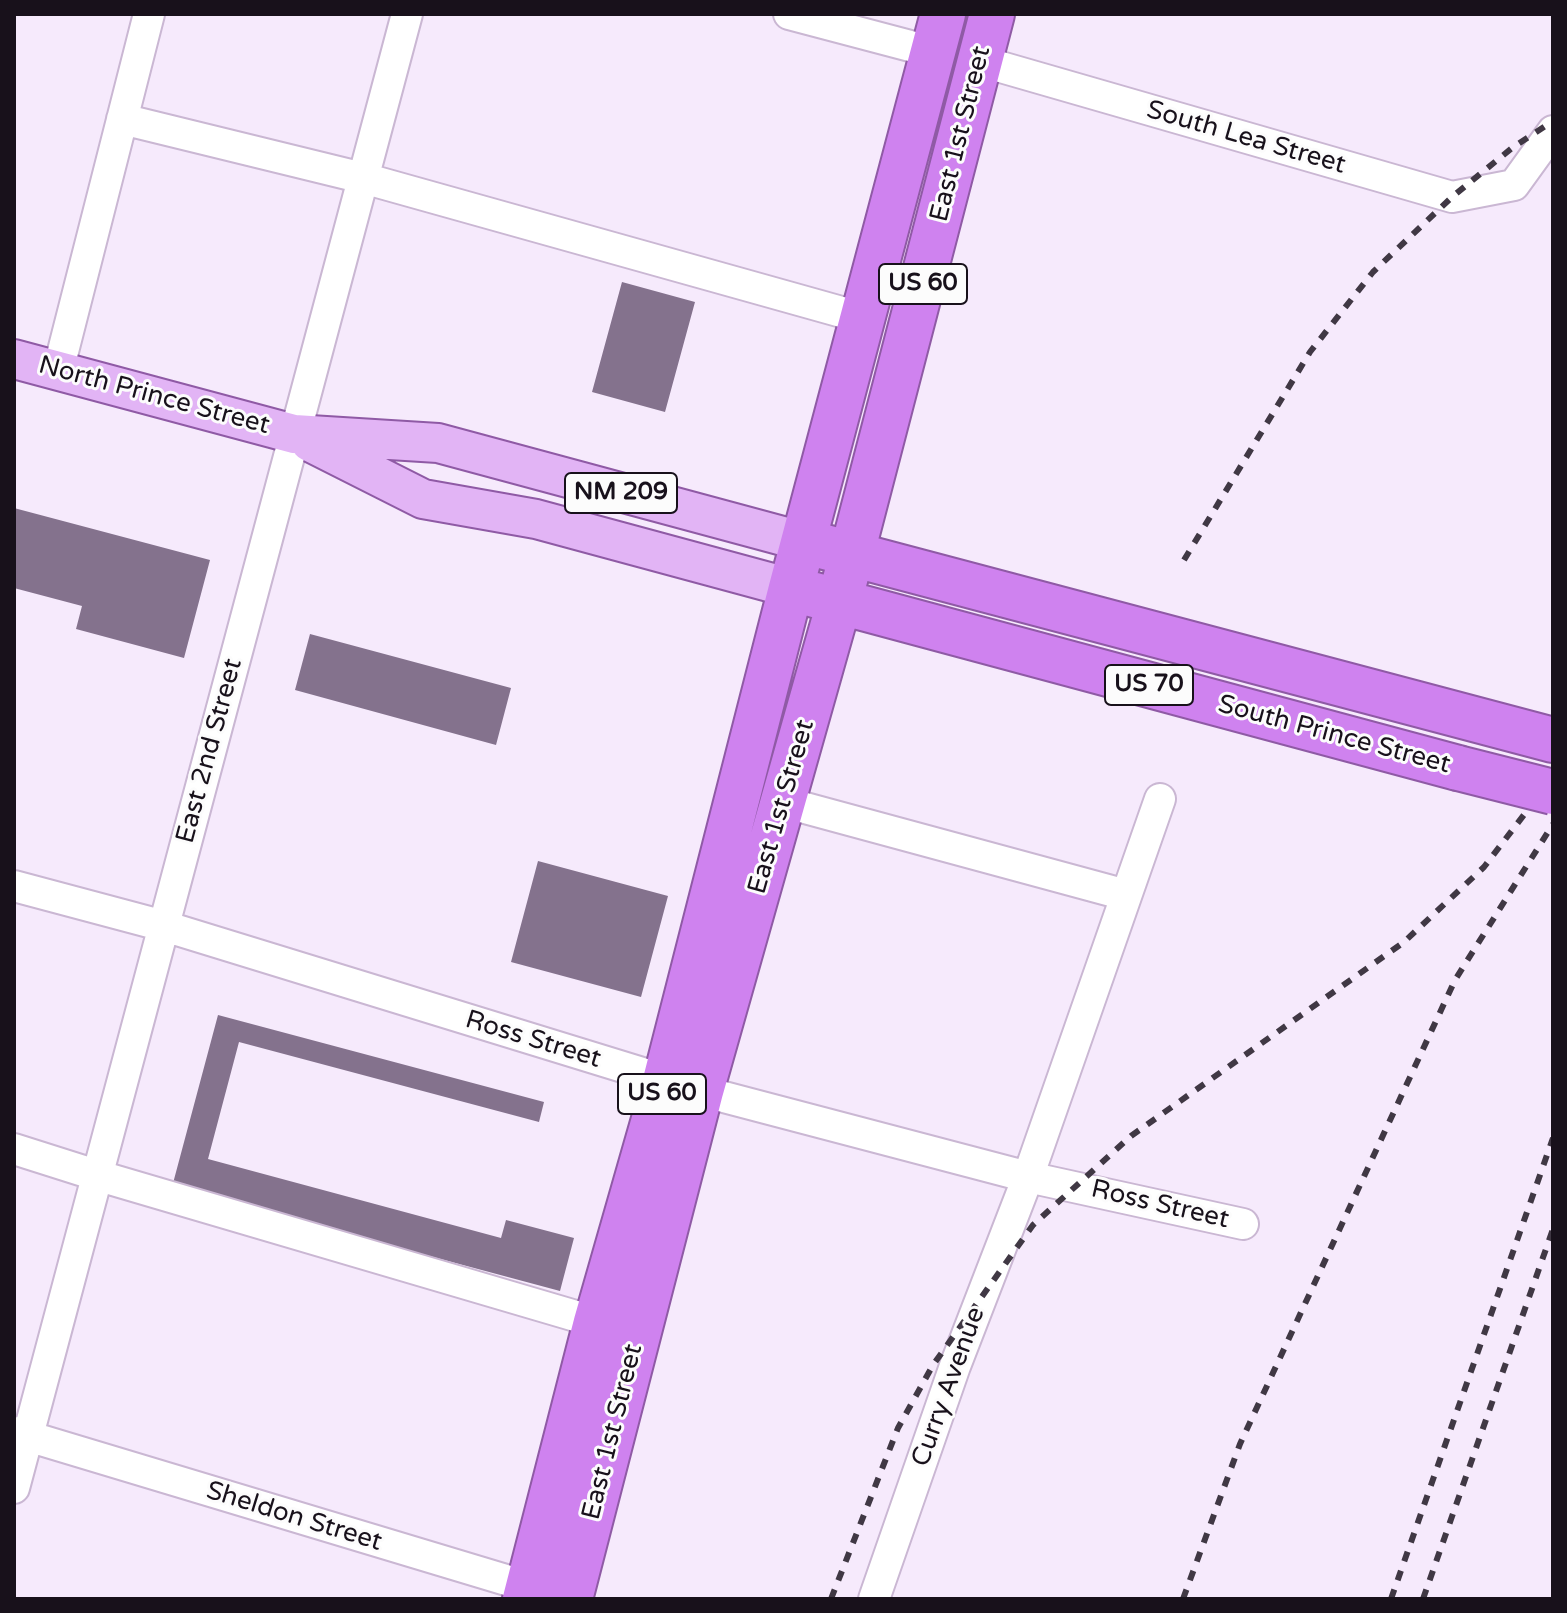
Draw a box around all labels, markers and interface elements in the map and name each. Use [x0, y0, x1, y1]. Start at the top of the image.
street label: East 1st Street [924, 43, 998, 225]
street label: South Lea Street [1143, 95, 1349, 181]
road number: US 60 [879, 264, 967, 304]
street label: North Prince Street [35, 350, 273, 442]
road number: NM 209 [565, 473, 677, 513]
street label: East 2nd Street [170, 655, 250, 847]
road number: US 70 [1105, 665, 1193, 705]
street label: South Prince Street [1214, 689, 1454, 781]
street label: East 1st Street [742, 716, 822, 898]
street label: Ross Street [461, 1005, 605, 1075]
road number: US 60 [618, 1074, 706, 1114]
street label: Ross Street [1088, 1174, 1232, 1236]
street label: Curry Avenue [906, 1303, 992, 1471]
street label: East 1st Street [576, 1341, 650, 1523]
street label: Sheldon Street [202, 1475, 386, 1559]

